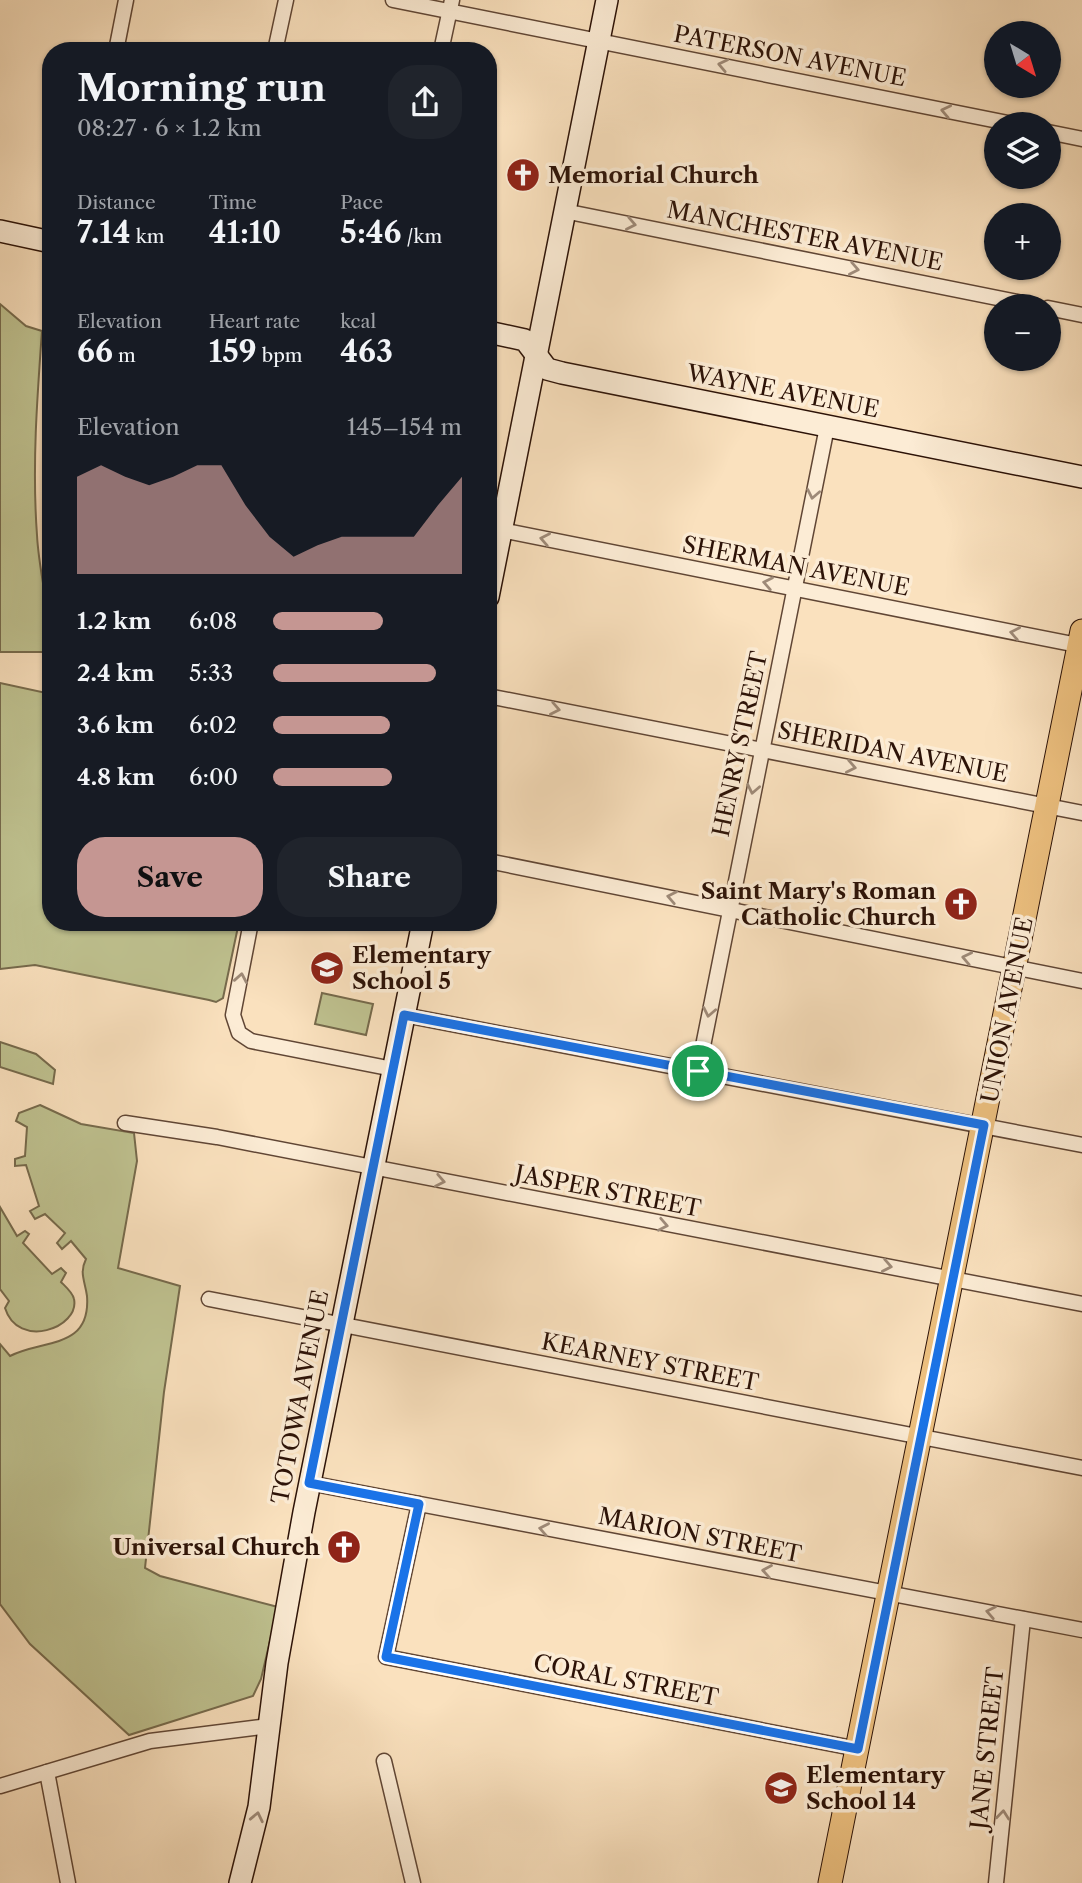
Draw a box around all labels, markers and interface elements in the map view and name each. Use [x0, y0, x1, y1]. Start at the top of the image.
street label: PATERSON AVENUE [671, 20, 909, 92]
north arrow [984, 21, 1060, 98]
map controls [984, 21, 1061, 371]
one-way arrow [717, 59, 729, 74]
text: Morning run [77, 64, 326, 111]
button: share [388, 65, 462, 139]
one-way arrow [940, 104, 952, 119]
button: layers [984, 112, 1061, 189]
text: 08:27 · 6 × 1.2 km [77, 114, 262, 142]
church icon: Memorial Church [504, 156, 542, 194]
place label: Memorial Church [548, 161, 759, 189]
text: Distance [77, 191, 156, 214]
text: Time [209, 191, 257, 214]
text: Pace [340, 191, 383, 214]
street label: MANCHESTER AVENUE [665, 195, 945, 277]
button: + [984, 203, 1061, 280]
text: 7.14 [77, 214, 131, 251]
text: 41:10 [209, 214, 281, 251]
text: 5:46 [340, 214, 402, 251]
one-way arrow [625, 216, 637, 231]
text: km [131, 225, 164, 248]
text: /km [402, 225, 442, 248]
one-way arrow [848, 261, 860, 276]
button: − [984, 294, 1061, 371]
text: Elevation [77, 310, 162, 333]
text: Heart rate [209, 310, 300, 333]
text: kcal [340, 310, 376, 333]
text: 66 [77, 333, 113, 370]
text: 159 [209, 333, 257, 370]
text: 463 [340, 333, 393, 370]
text: m [113, 344, 136, 367]
text: bpm [257, 344, 303, 367]
street label: WAYNE AVENUE [684, 358, 882, 423]
text: Elevation [77, 413, 180, 441]
text: 145–154 m [347, 413, 462, 441]
one-way arrow [807, 488, 822, 500]
street label: SHERMAN AVENUE [680, 530, 912, 602]
one-way arrow [539, 532, 551, 547]
one-way arrow [762, 577, 774, 592]
text: 1.2 km [77, 607, 151, 635]
text: 6:08 [189, 607, 237, 635]
one-way arrow [1009, 626, 1021, 641]
street label: HENRY STREET [707, 648, 773, 839]
text: 2.4 km [77, 659, 154, 687]
text: 5:33 [189, 659, 233, 687]
one-way arrow [549, 700, 561, 715]
text: 3.6 km [77, 711, 154, 739]
text: 6:02 [189, 711, 237, 739]
street label: SHERIDAN AVENUE [775, 716, 1011, 788]
one-way arrow [845, 758, 857, 773]
text: 4.8 km [77, 763, 155, 791]
text: 6:00 [189, 763, 238, 791]
one-way arrow [747, 783, 762, 795]
button: Save [77, 837, 263, 917]
button: Share [277, 837, 462, 917]
place label: Saint Mary's Roman Catholic Church [701, 877, 936, 931]
church icon: Saint Mary's Roman Catholic Church [942, 885, 980, 923]
one-way arrow [666, 891, 678, 906]
street label: UNION AVENUE [975, 915, 1039, 1105]
place label: Elementary School 5 [352, 941, 492, 995]
school or university icon: Elementary School 5 [308, 949, 346, 987]
one-way arrow [961, 951, 973, 966]
one-way arrow [232, 972, 247, 984]
one-way arrow [703, 1006, 718, 1018]
pin [668, 1041, 728, 1101]
icon: arrive [679, 1052, 717, 1090]
street label: JASPER STREET [510, 1159, 704, 1223]
one-way arrow [434, 1173, 446, 1188]
one-way arrow [657, 1216, 669, 1231]
one-way arrow [881, 1258, 893, 1273]
street label: TOTOWA AVENUE [266, 1288, 334, 1506]
street label: KEARNEY STREET [539, 1327, 762, 1397]
street label: MARION STREET [596, 1502, 805, 1569]
one-way arrow [538, 1522, 550, 1537]
church icon: Universal Church [325, 1528, 363, 1566]
place label: Universal Church [113, 1533, 320, 1561]
one-way arrow [761, 1565, 773, 1580]
one-way arrow [985, 1606, 997, 1621]
street label: CORAL STREET [531, 1648, 722, 1712]
street label: JANE STREET [964, 1665, 1010, 1834]
place label: Elementary School 14 [806, 1761, 946, 1815]
school or university icon: Elementary School 14 [762, 1769, 800, 1807]
one-way arrow [995, 1809, 1010, 1820]
one-way arrow [248, 1811, 263, 1823]

